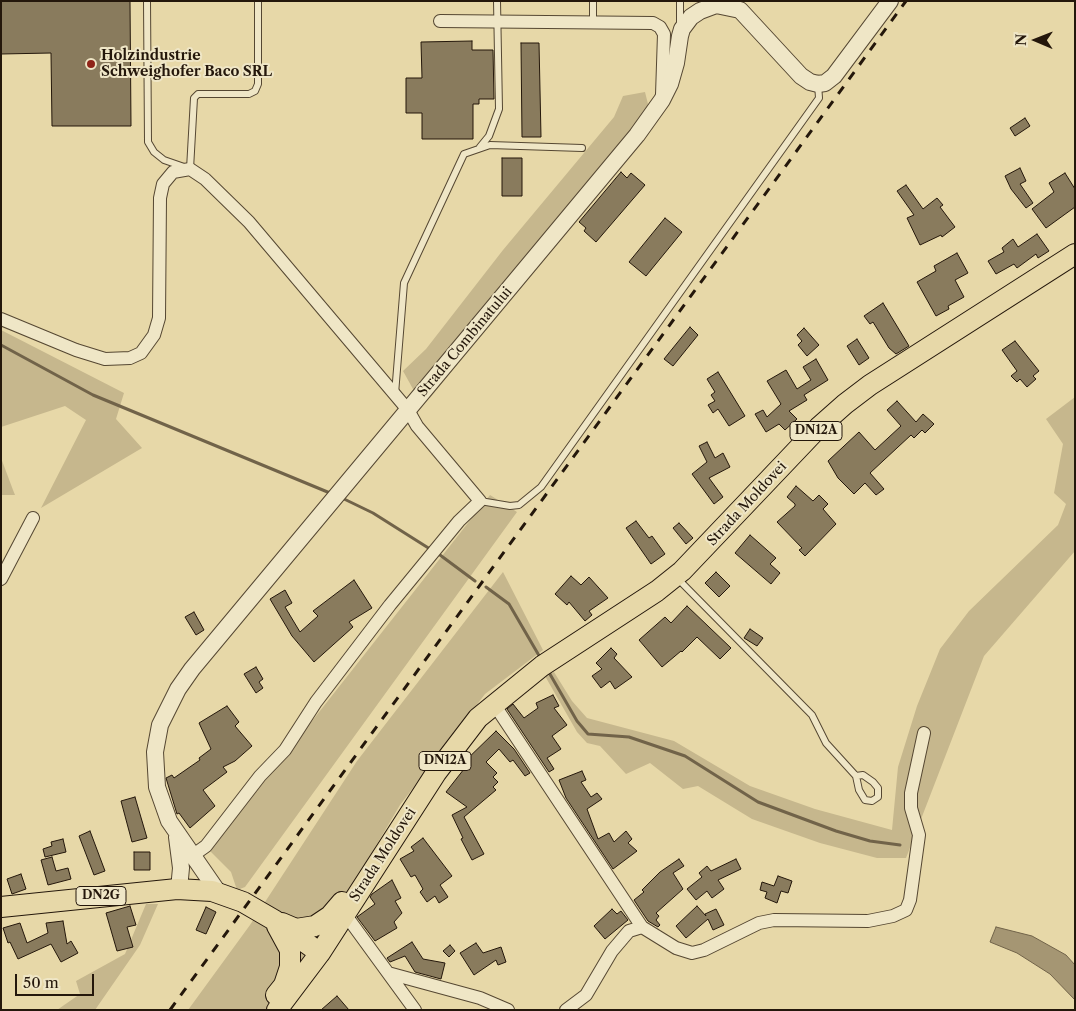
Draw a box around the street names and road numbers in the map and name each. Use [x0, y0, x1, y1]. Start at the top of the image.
street label: Strada Combinatului [414, 284, 516, 400]
road number: DN12A [790, 422, 842, 441]
street label: Strada Moldovei [704, 459, 790, 549]
road number: DN12A [419, 751, 471, 770]
street label: Strada Moldovei [346, 805, 420, 905]
road number: DN2G [76, 886, 126, 906]

